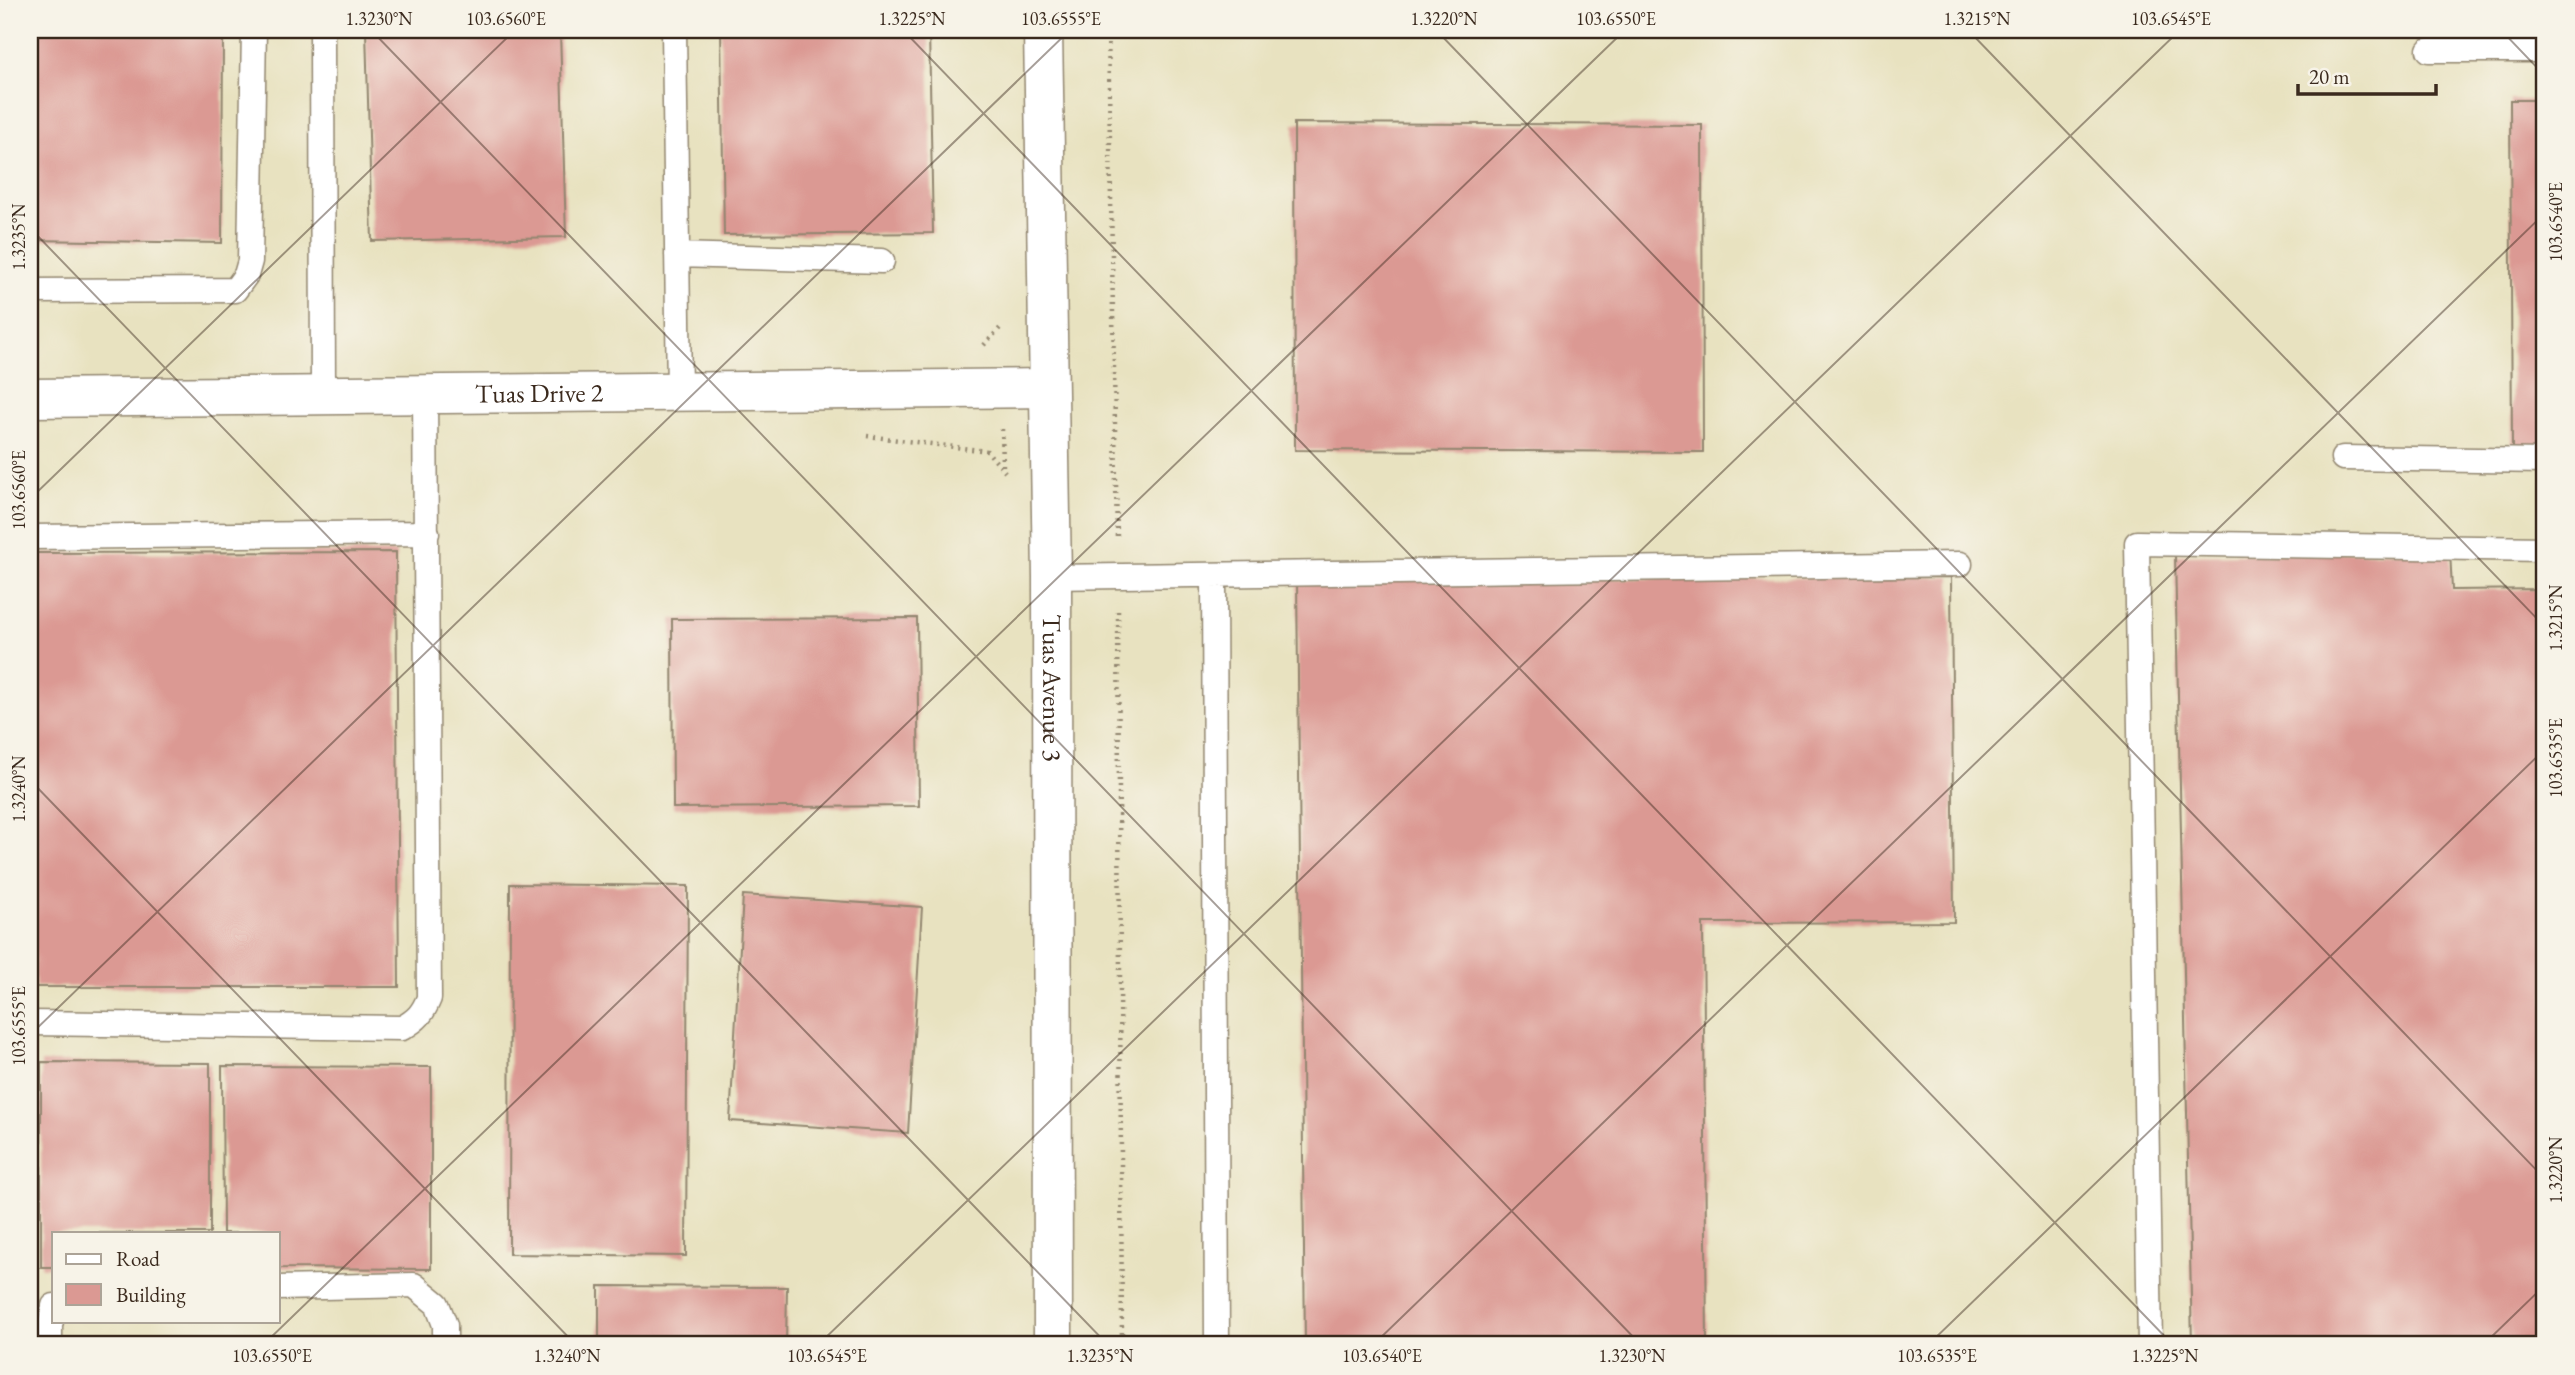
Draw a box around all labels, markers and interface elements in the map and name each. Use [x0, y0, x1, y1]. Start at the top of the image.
text: 1.3230°N [346, 7, 413, 30]
text: 103.6560°E [466, 7, 546, 30]
text: 1.3225°N [879, 7, 946, 30]
text: 103.6555°E [1021, 7, 1101, 30]
text: 1.3220°N [1411, 7, 1478, 30]
text: 103.6550°E [1576, 7, 1656, 30]
text: 1.3215°N [1944, 7, 2011, 30]
text: 103.6545°E [2131, 7, 2211, 30]
scale bar [2298, 52, 2437, 96]
text: 20 m [2309, 63, 2350, 90]
text: 103.6540°E [2544, 182, 2567, 262]
text: 1.3235°N [7, 203, 30, 270]
street label: Tuas Drive 2 [475, 375, 604, 411]
text: 103.6560°E [7, 450, 30, 530]
text: 1.3215°N [2544, 584, 2567, 651]
street label: Tuas Avenue 3 [1035, 614, 1069, 762]
text: 103.6535°E [2544, 718, 2567, 798]
text: 1.3240°N [7, 755, 30, 822]
text: 103.6555°E [7, 986, 30, 1066]
text: 1.3220°N [2544, 1136, 2567, 1203]
legend [52, 1232, 280, 1322]
text: Road [116, 1245, 160, 1272]
text: Building [116, 1281, 186, 1308]
text: 103.6550°E [232, 1344, 312, 1367]
text: 1.3240°N [534, 1344, 601, 1367]
text: 103.6545°E [787, 1344, 867, 1367]
text: 1.3235°N [1067, 1344, 1134, 1367]
text: 103.6540°E [1342, 1344, 1422, 1367]
text: 1.3230°N [1599, 1344, 1666, 1367]
text: 103.6535°E [1897, 1344, 1977, 1367]
text: 1.3225°N [2132, 1344, 2199, 1367]

